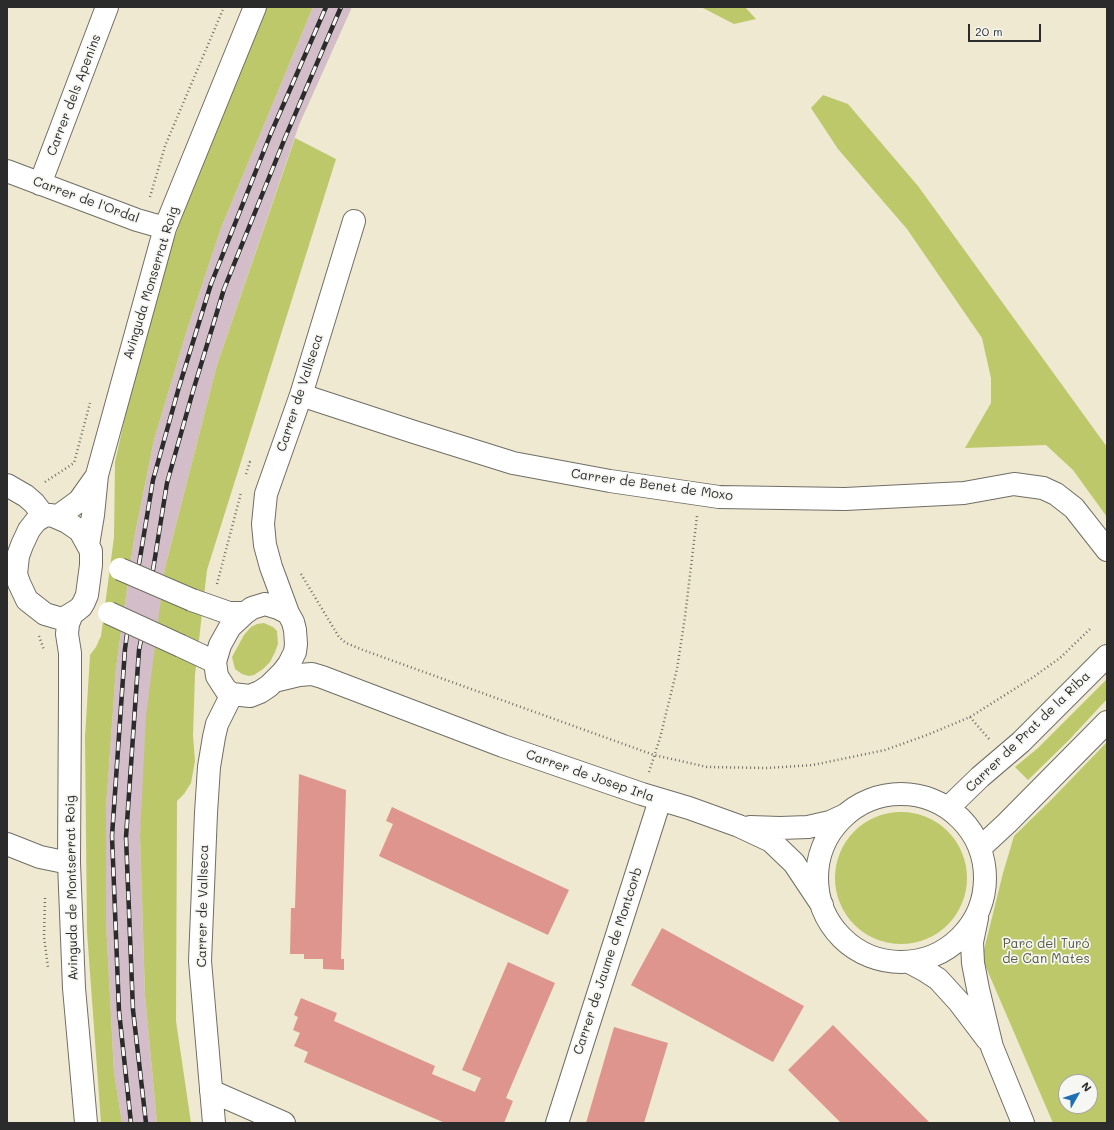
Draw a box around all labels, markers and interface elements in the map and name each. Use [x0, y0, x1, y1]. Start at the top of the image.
scale bar [970, 16, 1043, 42]
text: 20 m [975, 23, 1003, 39]
street label: Carrer dels Apenins [44, 32, 104, 158]
street label: Carrer de l'Ordal [31, 173, 141, 227]
street label: Avinguda Monserrat Roig [120, 205, 182, 361]
street label: Carrer de Vallseca [274, 332, 326, 454]
street label: Carrer de Benet de Moxo [570, 466, 734, 504]
street label: Carrer de Prat de la Riba [963, 668, 1093, 796]
street label: Carrer de Josep Irla [524, 747, 656, 805]
street label: Avinguda de Montserrat Roig [63, 795, 81, 981]
street label: Carrer de Vallseca [194, 845, 212, 967]
street label: Carrer de Jaume de Montcorb [570, 865, 646, 1057]
park label: Parc del Turó de Can Mates [1002, 936, 1090, 967]
north arrow [1058, 1074, 1098, 1114]
text: N [1078, 1079, 1095, 1095]

